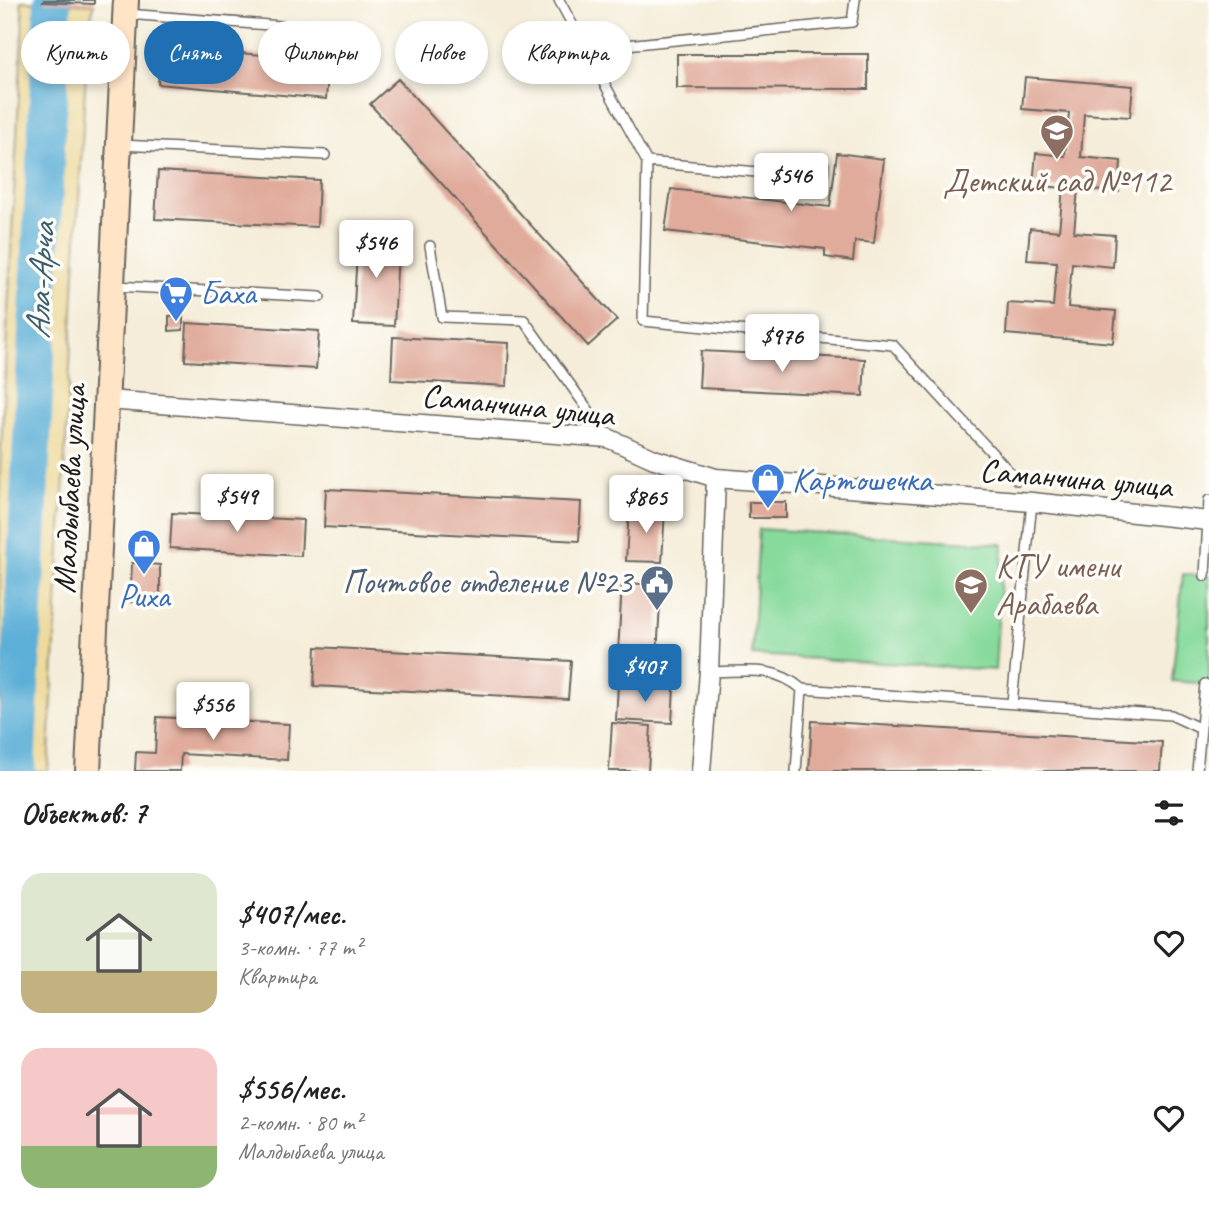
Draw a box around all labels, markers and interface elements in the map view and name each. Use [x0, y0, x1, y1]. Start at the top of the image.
chip: Купить [21, 21, 130, 84]
chip: Снять [144, 21, 244, 84]
chip: Фильтры [258, 21, 381, 84]
chip: Новое [395, 21, 488, 84]
chip: Квартира [502, 21, 632, 84]
school or university icon: Детский сад №112 [1038, 112, 1076, 161]
pin: $546 [750, 154, 832, 213]
place label: Детский сад №112 [943, 160, 1174, 202]
text: $546 [770, 161, 812, 190]
water label: Ала-Арча [15, 218, 66, 340]
pin: $546 [335, 220, 417, 280]
text: $546 [355, 228, 397, 257]
place label: Баха [200, 272, 258, 314]
supermarket icon: Баха [157, 274, 195, 323]
pin: $976 [741, 314, 823, 374]
text: $976 [761, 322, 803, 351]
street label: Саманчина улица [420, 374, 619, 436]
street label: Малдыбаева улица [43, 381, 96, 594]
street label: Саманчина улица [978, 449, 1176, 508]
place label: Картошечка [792, 459, 934, 501]
shop icon: Картошечка [749, 461, 787, 510]
pin: $549 [196, 475, 278, 534]
pin: $865 [605, 476, 687, 535]
text: $549 [217, 482, 257, 511]
text: $865 [625, 483, 667, 512]
shop icon: Риха [125, 527, 163, 576]
place label: КГУ имени Арабаева [996, 545, 1123, 625]
place label: Почтовое отделение №23 [342, 561, 634, 603]
public building icon: Почтовое отделение №23 [638, 563, 676, 612]
school or university icon: КГУ имени Арабаева [952, 566, 990, 615]
place label: Риха [118, 575, 171, 617]
pin: $407 [604, 644, 686, 704]
text: $407 [624, 652, 666, 681]
pin: $556 [172, 682, 254, 742]
text: $556 [192, 690, 234, 719]
text: Объектов: 7 [21, 794, 146, 832]
icon: filters [1150, 794, 1188, 832]
text: $407/мес. [238, 895, 345, 933]
icon: home [77, 901, 161, 985]
icon: heart [1150, 924, 1188, 962]
text: 3-комн. · 77 m² [238, 933, 362, 962]
text: Квартира [238, 962, 316, 991]
text: $556/мес. [238, 1070, 345, 1108]
icon: home [77, 1076, 161, 1160]
icon: heart [1150, 1099, 1188, 1137]
text: 2-комн. · 80 m² [238, 1108, 362, 1137]
text: Малдыбаева улица [238, 1137, 383, 1166]

